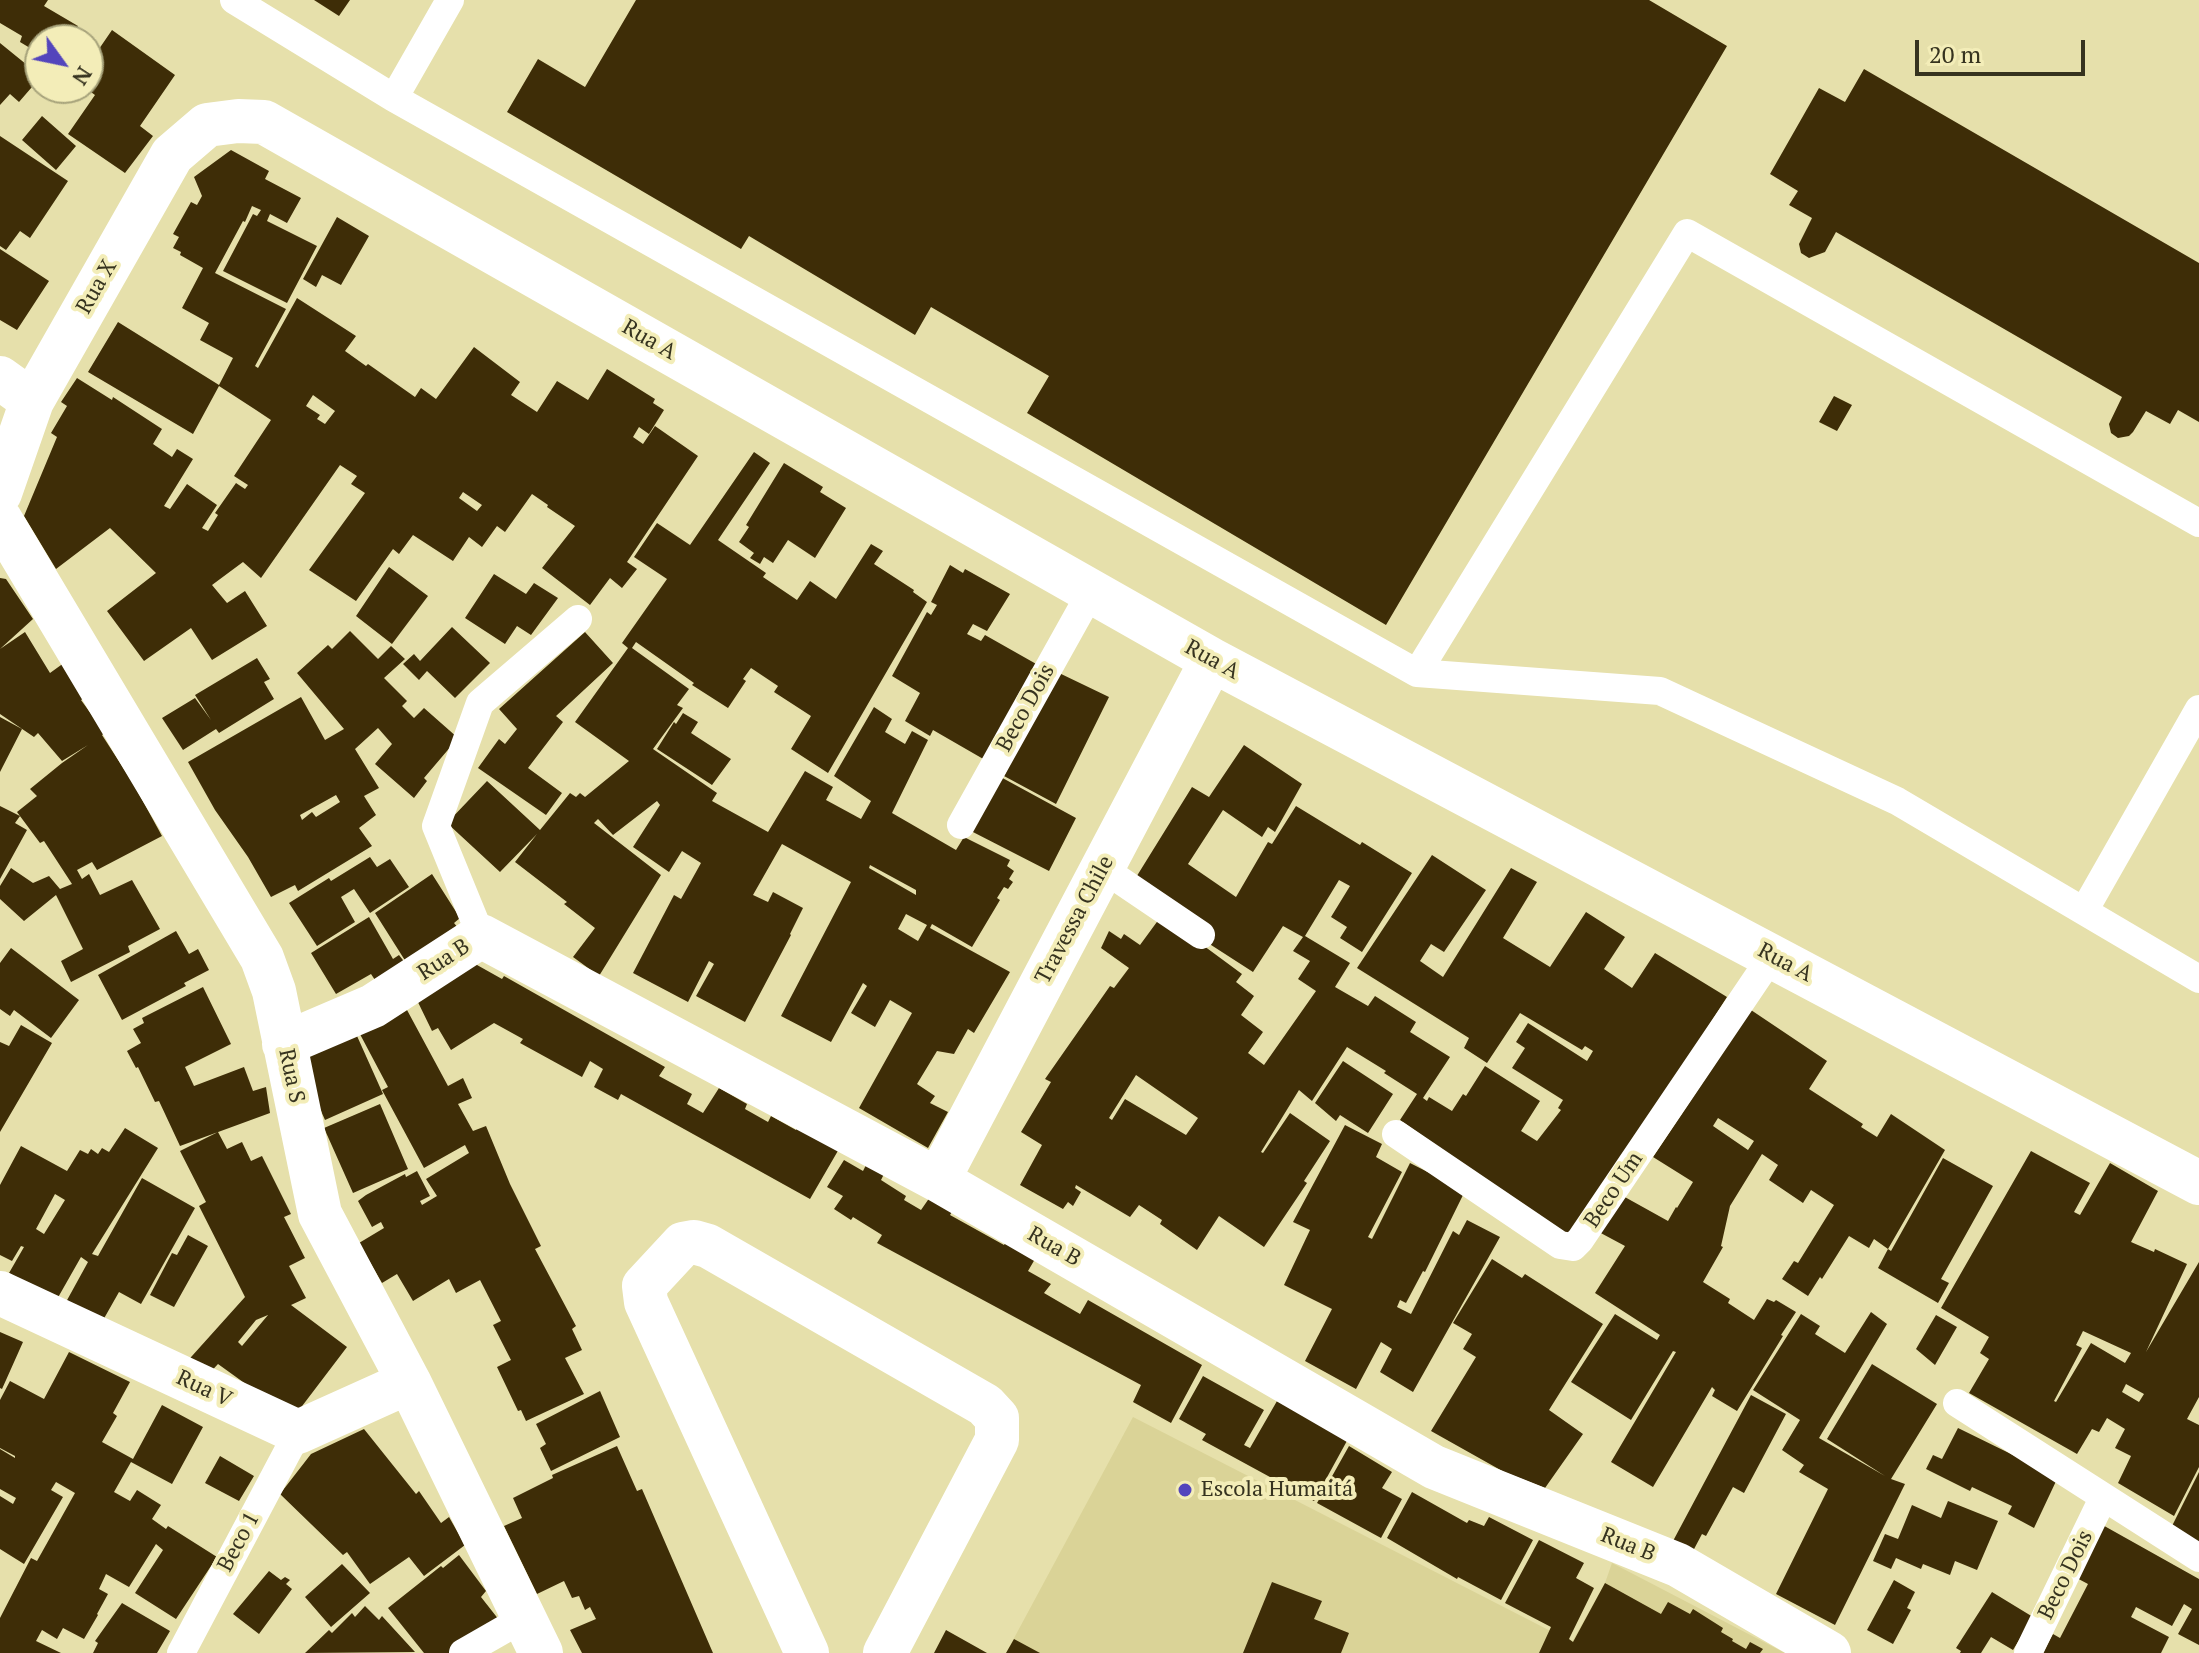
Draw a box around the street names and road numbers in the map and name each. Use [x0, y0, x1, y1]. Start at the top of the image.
street label: Rua X [71, 255, 123, 319]
street label: Rua A [617, 314, 681, 366]
street label: Rua A [1180, 634, 1244, 686]
street label: Beco Dois [991, 660, 1061, 756]
street label: Travessa Chile [1030, 851, 1120, 989]
street label: Rua B [413, 934, 475, 986]
street label: Rua A [1753, 938, 1817, 988]
street label: Rua S [272, 1046, 310, 1106]
street label: Beco Um [1579, 1147, 1649, 1233]
street label: Rua B [1023, 1221, 1085, 1273]
street label: Rua V [172, 1365, 236, 1413]
street label: Beco 1 [212, 1508, 266, 1576]
street label: Rua B [1597, 1522, 1659, 1568]
street label: Beco Dois [2033, 1526, 2099, 1624]

